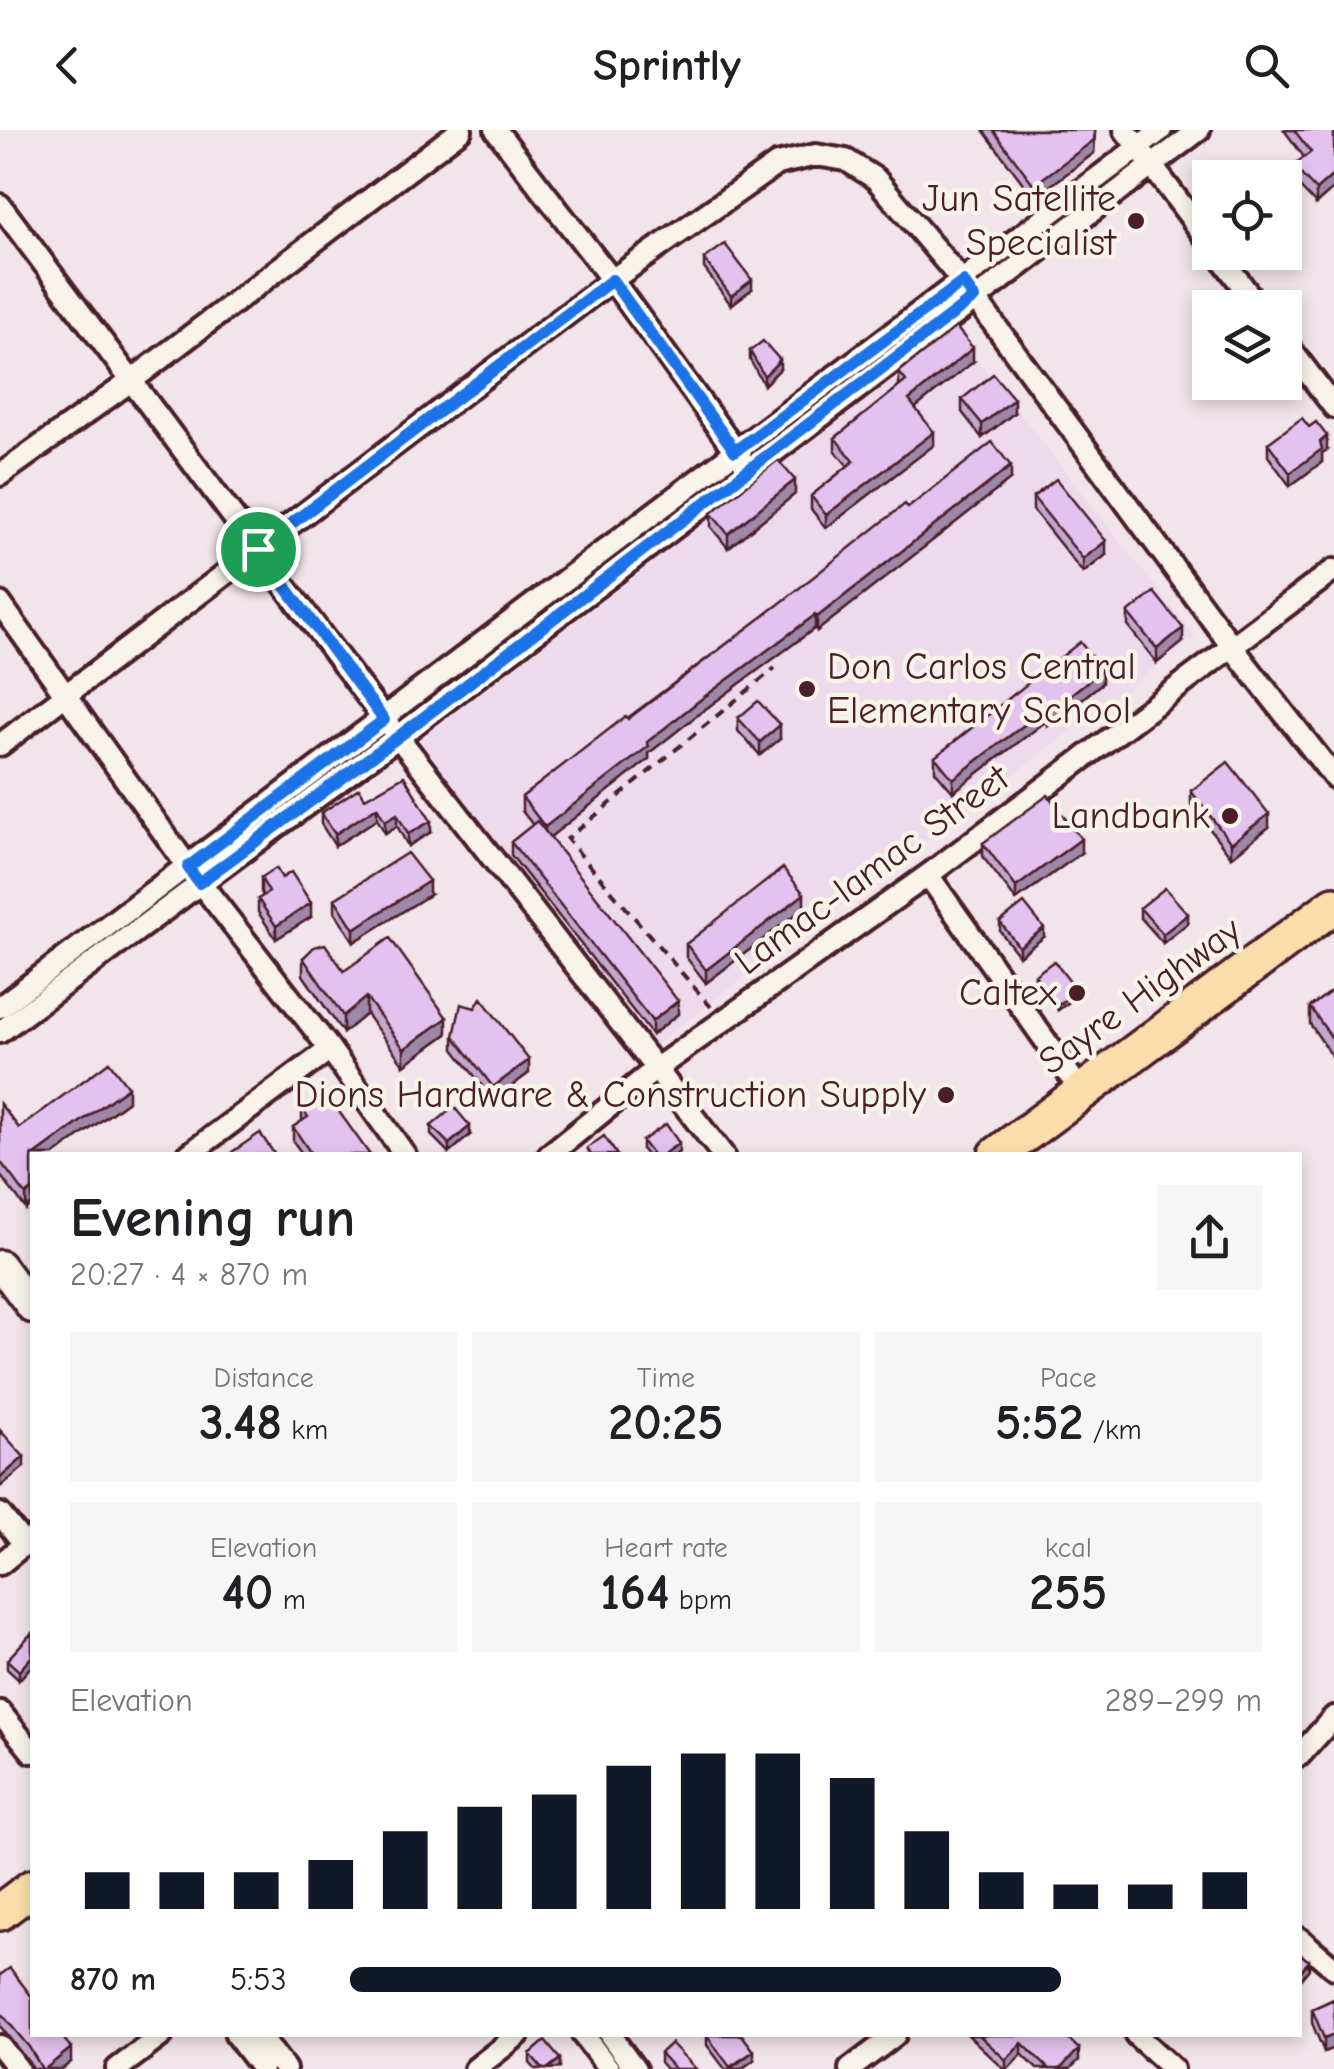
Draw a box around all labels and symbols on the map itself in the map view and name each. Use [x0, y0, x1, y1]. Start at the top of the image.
place label: Jun Satellite Specialist [922, 177, 1117, 265]
marker: Jun Satellite Specialist [1125, 210, 1147, 232]
pin [216, 507, 301, 592]
place label: Don Carlos Central Elementary School [827, 645, 1136, 733]
marker: Don Carlos Central Elementary School [796, 678, 818, 700]
street label: Lamac-lamac Street [727, 755, 1018, 984]
place label: Landbank [1052, 794, 1211, 838]
marker: Landbank [1219, 805, 1241, 827]
street label: Sayre Highway [1030, 908, 1250, 1084]
place label: Caltex [959, 971, 1058, 1015]
marker: Caltex [1066, 982, 1088, 1004]
place label: Dions Hardware & Construction Supply [294, 1073, 926, 1117]
marker: Dions Hardware & Construction Supply [935, 1084, 957, 1106]

